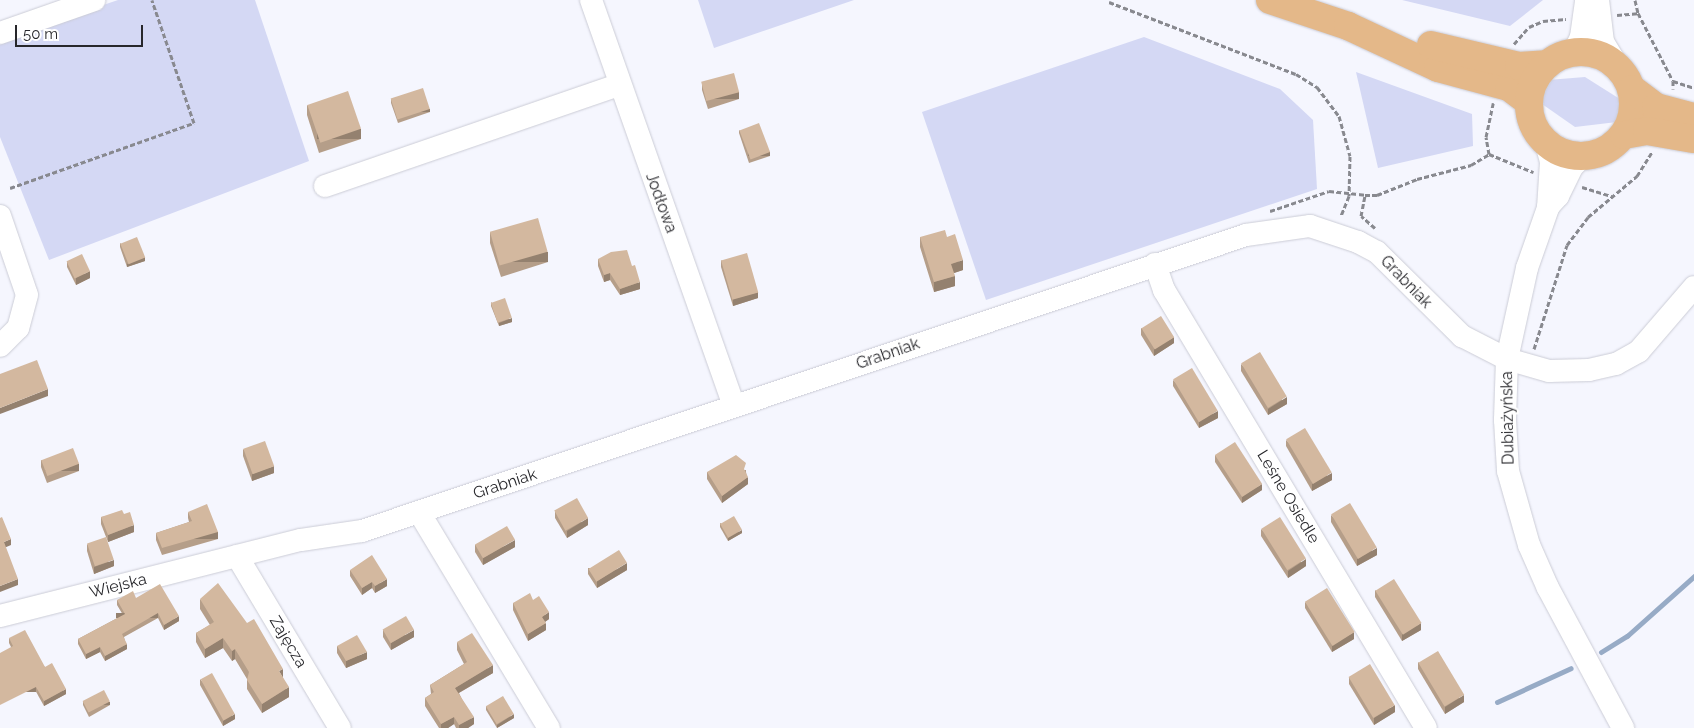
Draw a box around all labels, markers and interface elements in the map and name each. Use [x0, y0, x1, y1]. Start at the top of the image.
scale bar [18, 15, 145, 47]
text: 50 m [23, 25, 58, 43]
street label: Jodłowa [641, 170, 681, 236]
street label: Grabniak [1376, 252, 1436, 312]
street label: Grabniak [854, 334, 922, 374]
street label: Dubiażyńska [1498, 371, 1518, 465]
street label: Leśne Osiedle [1253, 447, 1323, 547]
street label: Grabniak [471, 465, 539, 503]
street label: Wiejska [87, 570, 149, 602]
street label: Zajęcza [265, 613, 311, 671]

